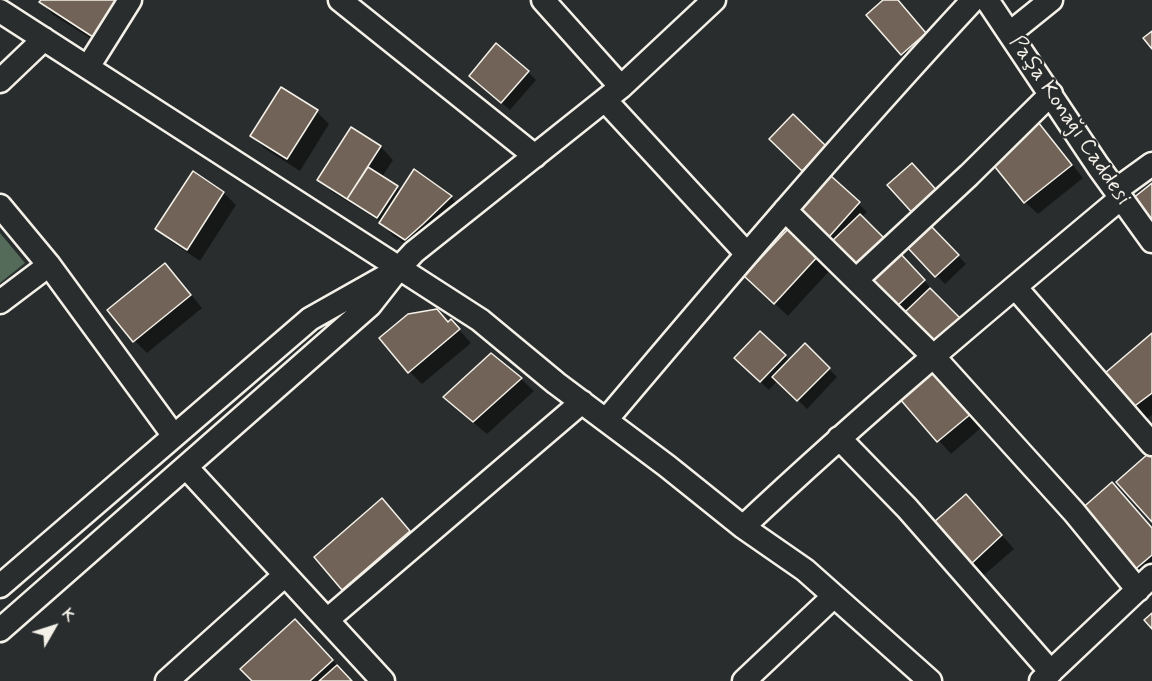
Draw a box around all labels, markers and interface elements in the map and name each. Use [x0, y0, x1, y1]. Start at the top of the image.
street label: Paşa Konağı Caddesi [1003, 31, 1135, 211]
north arrow [24, 597, 84, 657]
text: K [57, 604, 80, 626]

